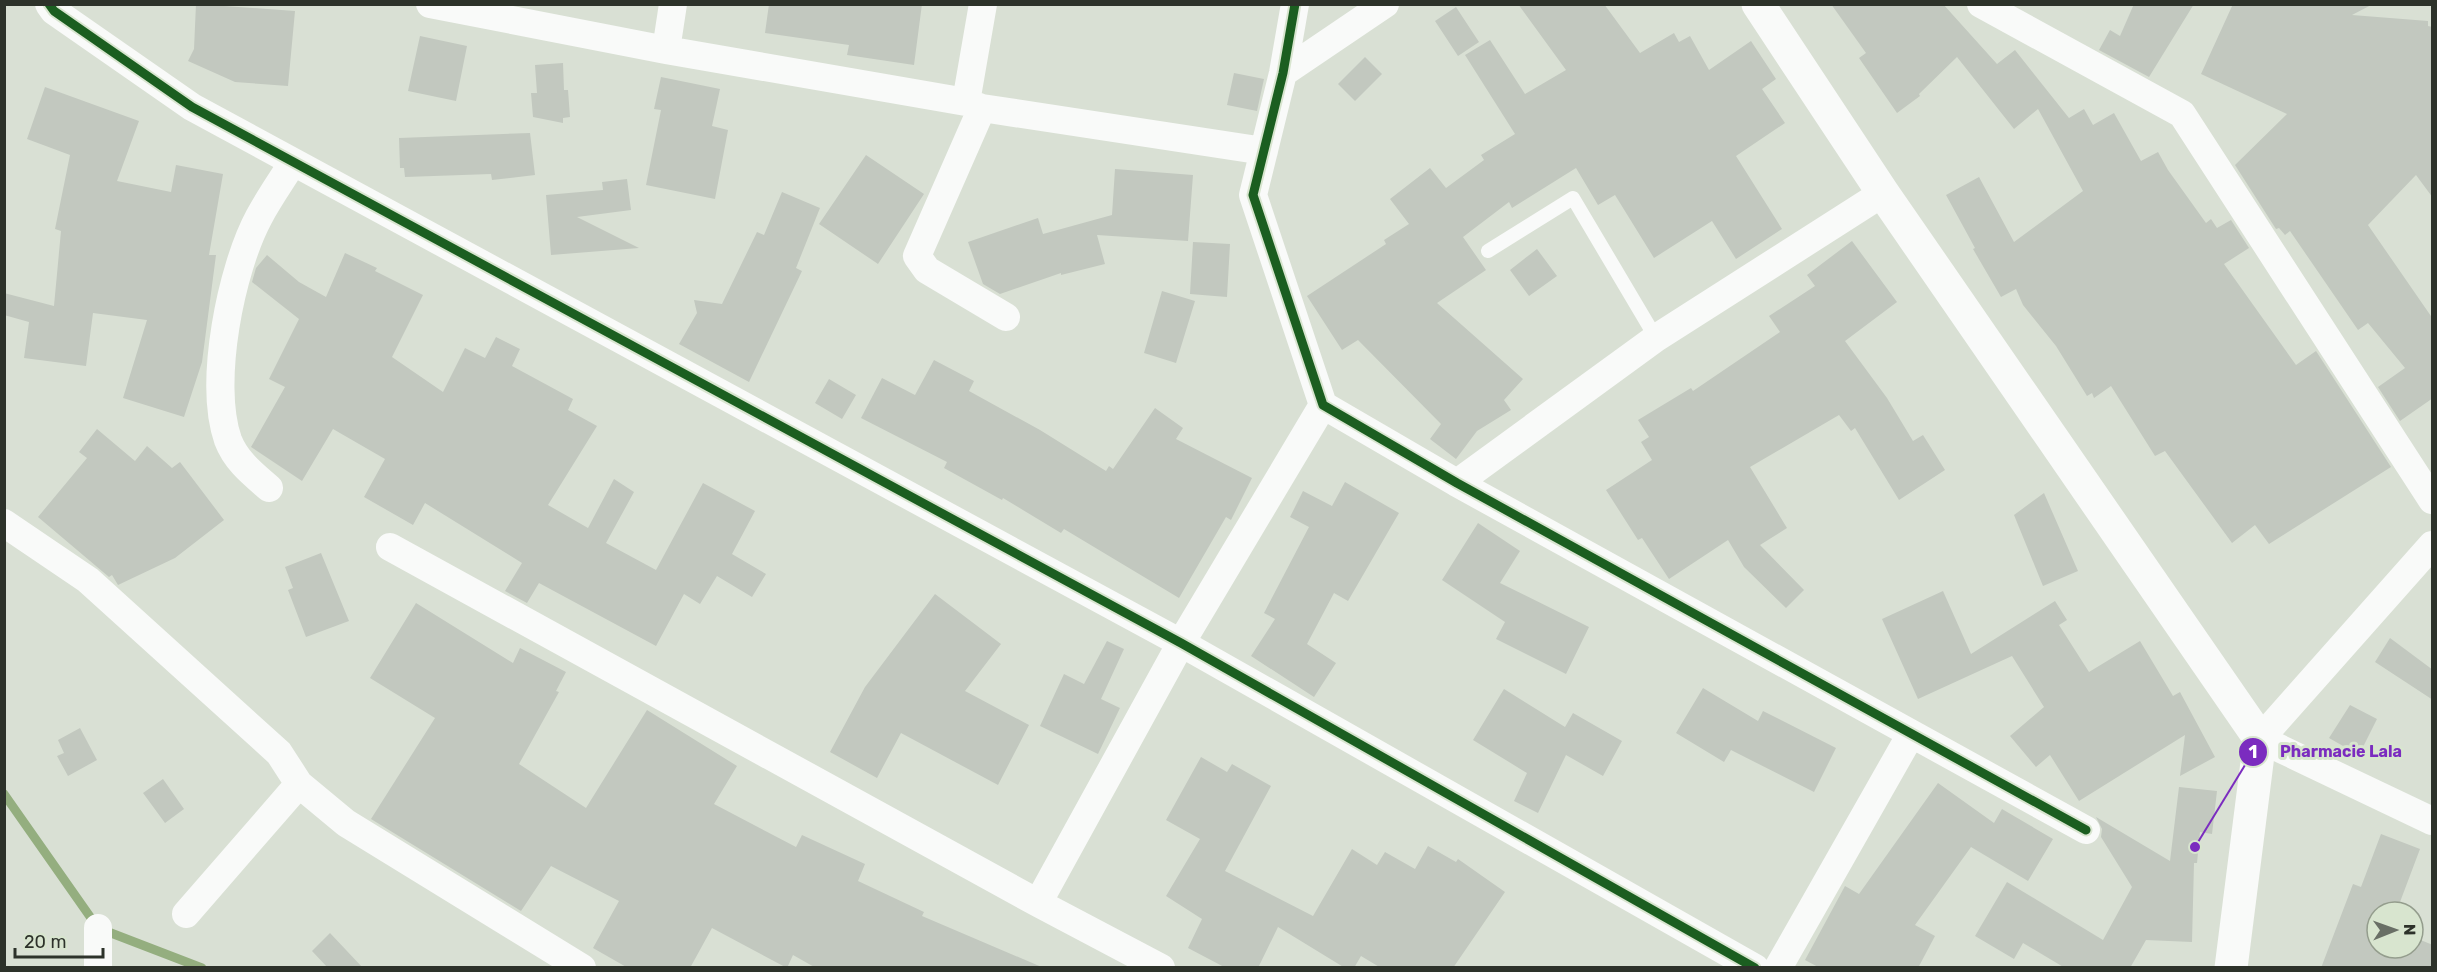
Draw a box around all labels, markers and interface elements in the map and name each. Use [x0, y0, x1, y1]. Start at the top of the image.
callout: Pharmacie Lala [2238, 735, 2414, 769]
text: 1 [2249, 741, 2257, 763]
text: Pharmacie Lala [2280, 742, 2402, 761]
north arrow [2365, 900, 2425, 960]
scale bar [15, 921, 104, 959]
text: N [2400, 924, 2419, 936]
text: 20 m [24, 931, 66, 953]

